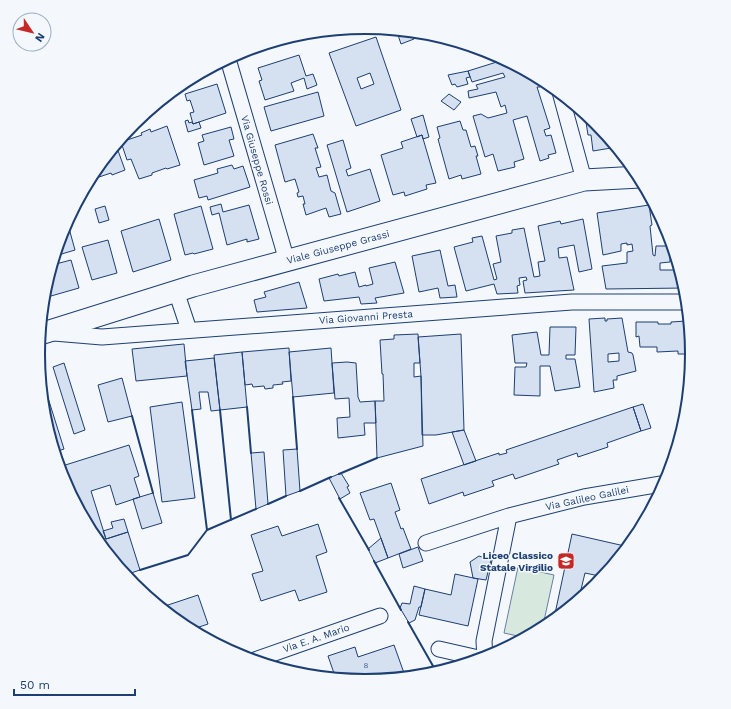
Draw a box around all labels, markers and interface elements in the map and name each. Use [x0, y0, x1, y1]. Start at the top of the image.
north arrow [12, 12, 52, 52]
text: N [32, 30, 47, 45]
street label: Via Giuseppe Rossi [239, 114, 275, 206]
street label: Viale Giuseppe Grassi [285, 228, 391, 266]
street label: Via Giovanni Presta [319, 308, 414, 326]
street label: Via Galileo Galilei [544, 484, 630, 512]
place label: Liceo Classico Statale Virgilio [480, 550, 553, 573]
school or university icon: Liceo Classico Statale Virgilio [556, 551, 576, 571]
street label: Via E. A. Mario [281, 621, 351, 655]
house number: 8 [364, 661, 369, 670]
scale bar [14, 671, 135, 697]
text: 50 m [20, 678, 50, 692]

